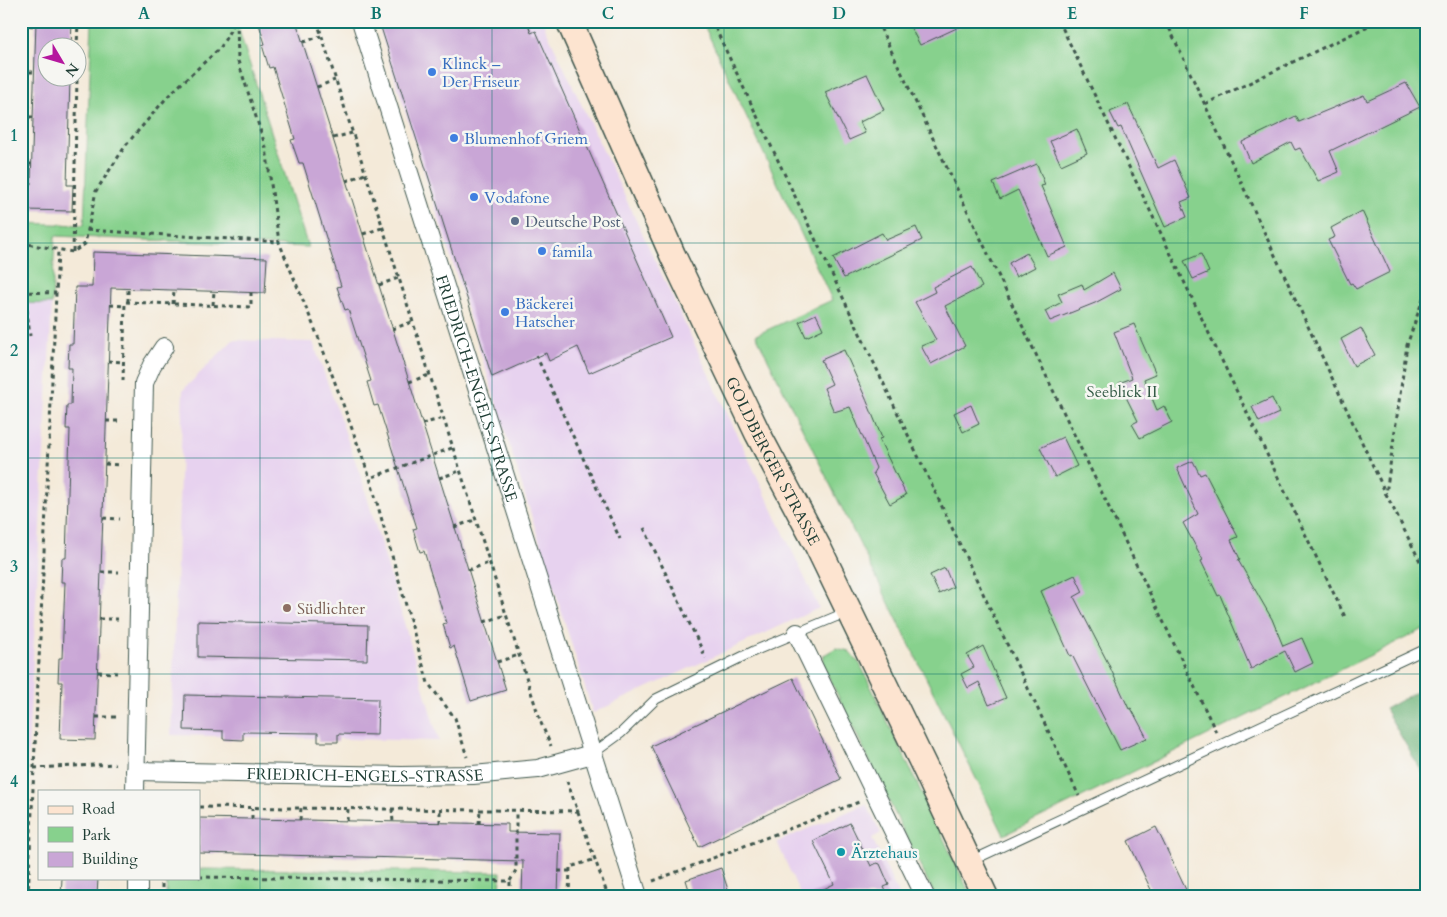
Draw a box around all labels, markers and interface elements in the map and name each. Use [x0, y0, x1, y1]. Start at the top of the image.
text: A [138, 3, 150, 25]
text: B [370, 3, 382, 25]
text: C [602, 3, 614, 25]
text: D [832, 3, 846, 25]
text: E [1067, 3, 1077, 25]
text: F [1299, 3, 1309, 25]
north arrow [38, 38, 88, 88]
place label: Klinck – Der Friseur [442, 53, 519, 93]
text: N [61, 59, 83, 80]
marker: Klinck – Der Friseur [426, 66, 438, 78]
text: 1 [10, 125, 18, 147]
place label: Blumenhof Griem [464, 128, 588, 150]
marker: Blumenhof Griem [448, 132, 460, 144]
place label: Vodafone [484, 187, 550, 209]
marker: Vodafone [468, 191, 480, 203]
place label: Deutsche Post [525, 211, 621, 233]
marker: Deutsche Post [509, 215, 521, 227]
place label: famila [552, 241, 593, 263]
marker: famila [536, 245, 548, 257]
street label: FRIEDRICH-ENGELS-STRASSE [430, 272, 523, 505]
place label: Bäckerei Hatscher [515, 293, 575, 333]
marker: Bäckerei Hatscher [499, 306, 511, 318]
text: 2 [10, 340, 18, 362]
street label: GOLDBERGER STRASSE [720, 373, 825, 550]
park label: Seeblick II [1087, 381, 1157, 403]
text: 3 [10, 556, 18, 578]
place label: Südlichter [297, 598, 365, 620]
marker: Südlichter [281, 602, 293, 614]
street label: FRIEDRICH-ENGELS-STRASSE [246, 763, 485, 788]
text: 4 [10, 771, 18, 793]
legend [38, 790, 200, 880]
text: Road [82, 799, 115, 819]
text: Park [82, 825, 111, 845]
place label: Ärztehaus [851, 842, 918, 864]
marker: Ärztehaus [835, 846, 847, 858]
text: Building [82, 849, 138, 869]

